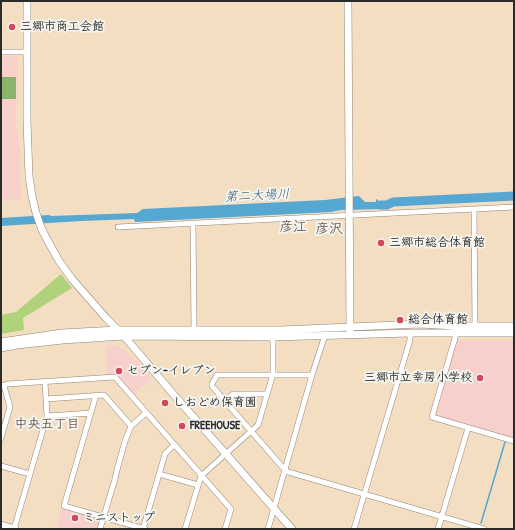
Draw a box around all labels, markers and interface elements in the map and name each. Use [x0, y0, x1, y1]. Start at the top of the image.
place label: 三郷市商工会館 [20, 20, 104, 34]
marker: 三郷市商工会館 [7, 22, 17, 32]
water label: 第二大場川 [224, 187, 290, 205]
district label: 彦江 [279, 219, 307, 235]
district label: 彦沢 [315, 221, 343, 237]
place label: 三郷市総合体育館 [389, 236, 485, 250]
marker: 三郷市総合体育館 [376, 238, 386, 248]
place label: 総合体育館 [408, 313, 468, 327]
marker: 総合体育館 [395, 315, 405, 325]
place label: セブン-イレブン [127, 364, 216, 378]
marker: セブン-イレブン [114, 366, 124, 376]
place label: 三郷市立幸房小学校 [364, 371, 472, 385]
marker: 三郷市立幸房小学校 [475, 373, 485, 383]
place label: しおどめ保育園 [173, 396, 257, 410]
marker: しおどめ保育園 [160, 398, 170, 408]
district label: 中央五丁目 [15, 417, 79, 433]
place label: FREEHOUSE [190, 419, 240, 433]
marker: FREEHOUSE [177, 421, 187, 431]
place label: ミニストップ [83, 511, 155, 525]
marker: ミニストップ [70, 513, 80, 523]

